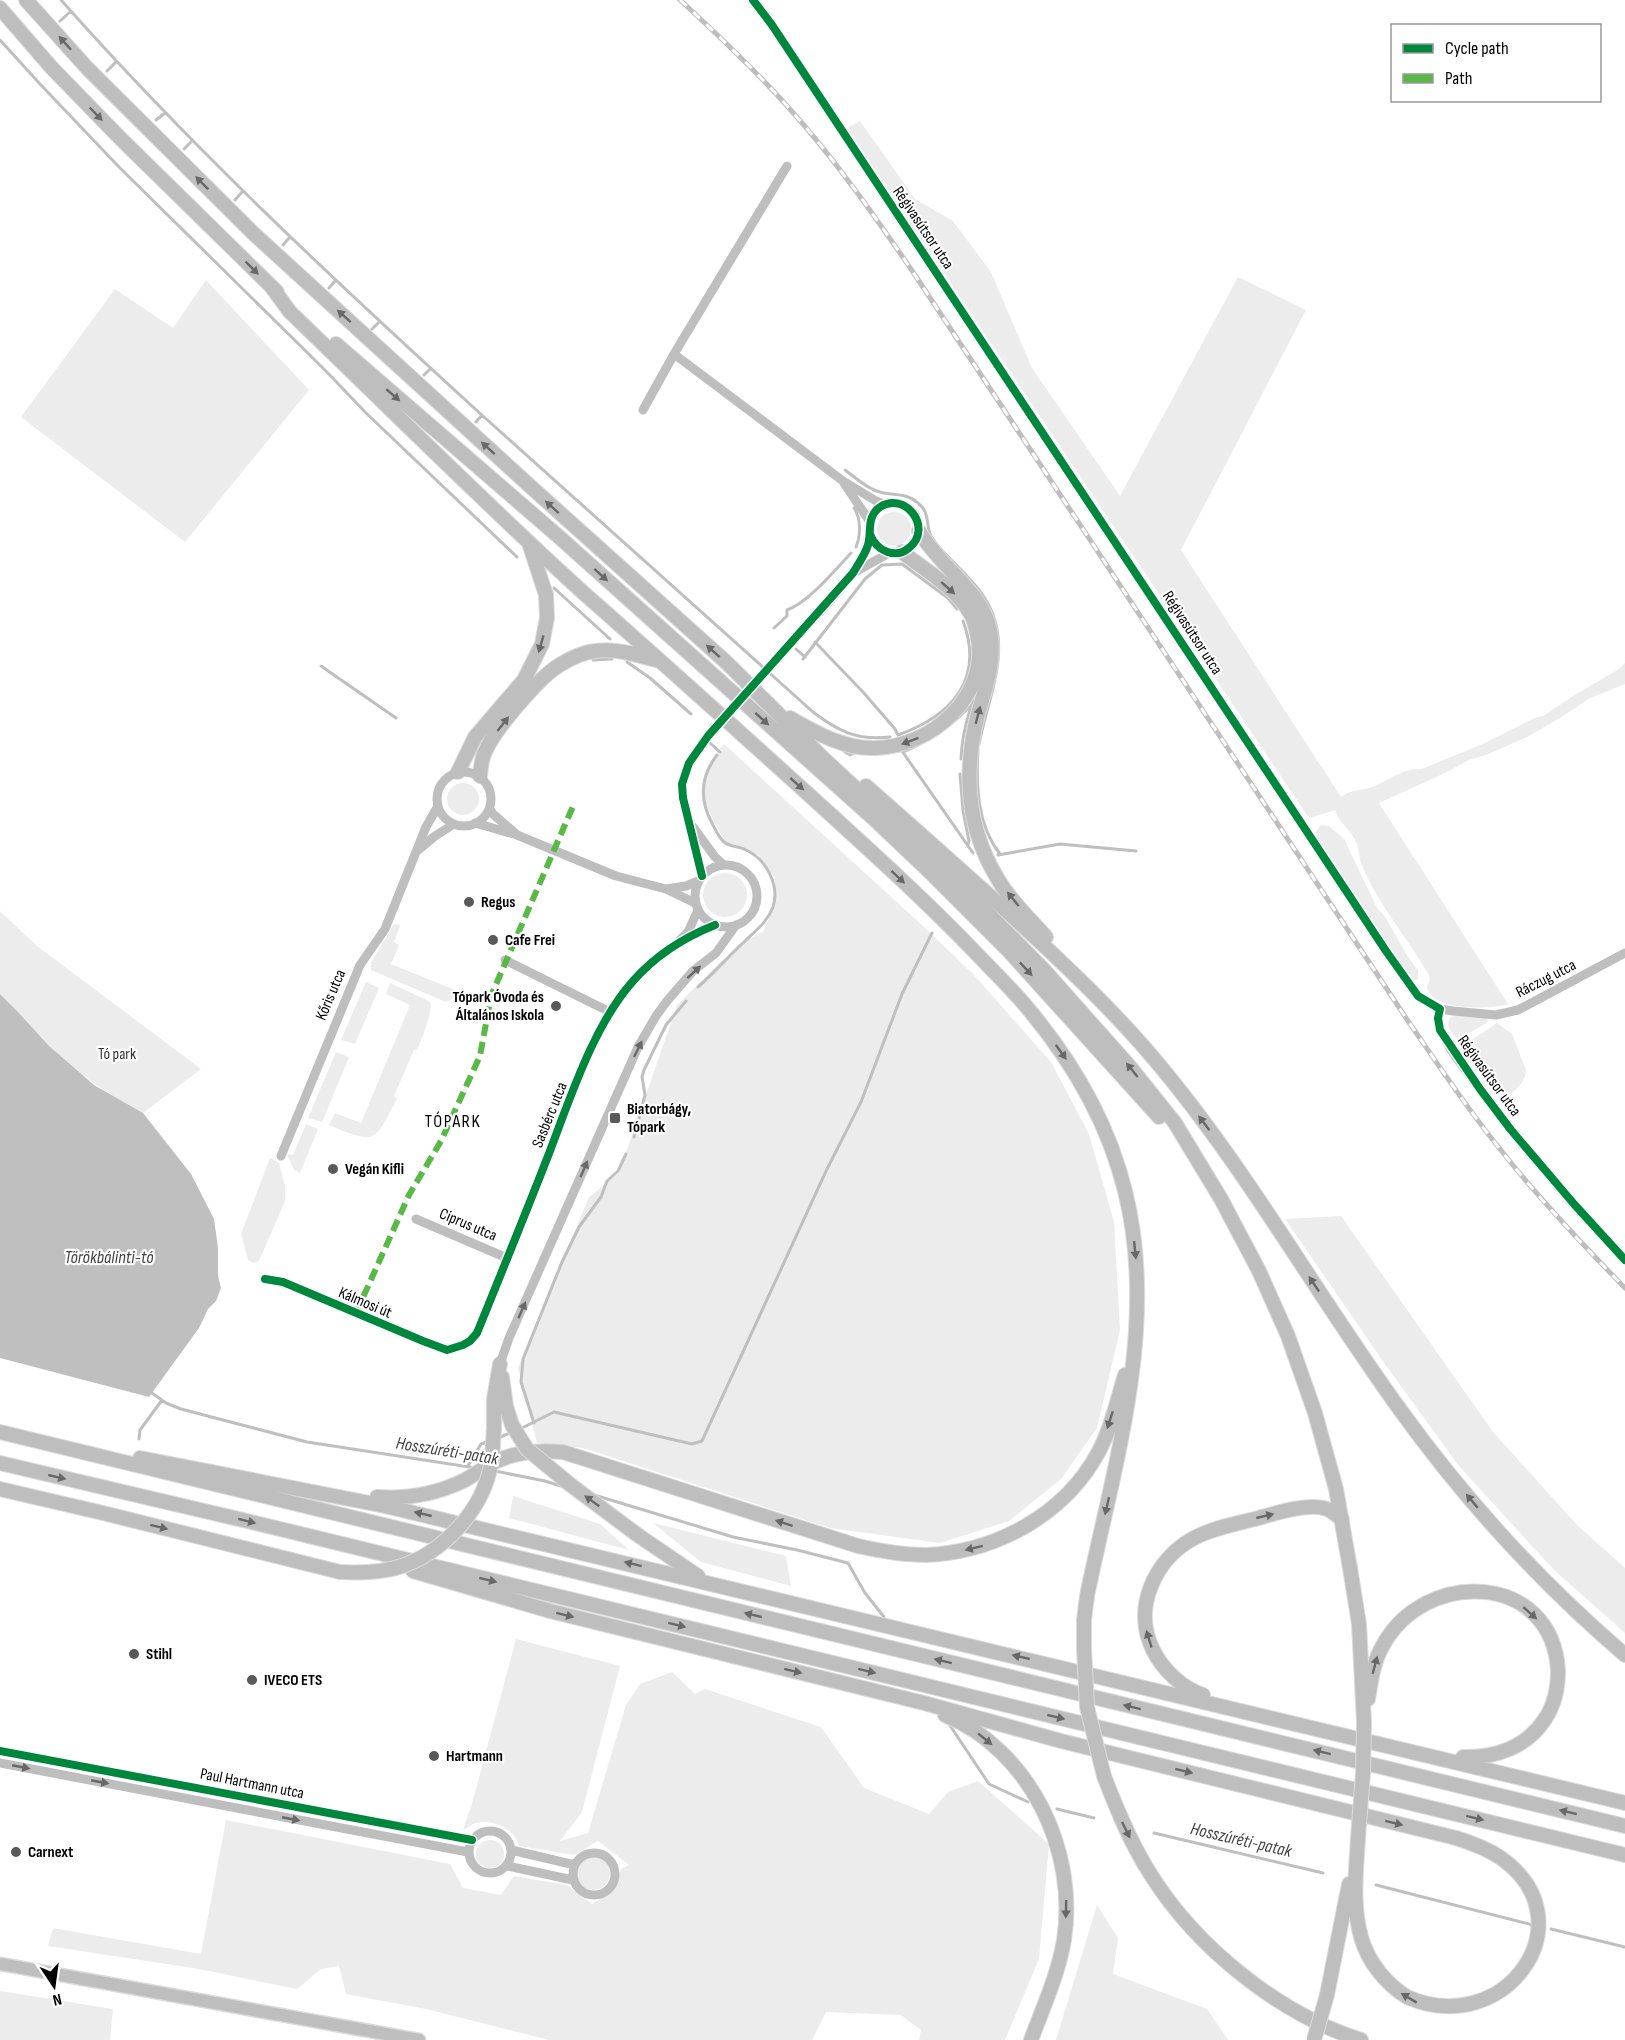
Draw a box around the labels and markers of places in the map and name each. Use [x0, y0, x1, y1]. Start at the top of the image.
place label: Regus [481, 893, 515, 912]
marker: Regus [462, 895, 476, 909]
place label: Cafe Frei [505, 931, 555, 950]
marker: Cafe Frei [486, 933, 500, 947]
place label: Tópark Óvoda és Általános Iskola [453, 988, 544, 1025]
marker: Tópark Óvoda és Általános Iskola [549, 999, 563, 1013]
place label: Biatorbágy, Tópark [627, 1100, 691, 1137]
marker: Biatorbágy, Tópark [608, 1111, 622, 1125]
place label: Vegán Kifli [345, 1160, 404, 1179]
marker: Vegán Kifli [326, 1162, 340, 1176]
place label: Stihl [146, 1645, 172, 1664]
marker: Stihl [127, 1647, 141, 1661]
place label: IVECO ETS [264, 1671, 322, 1690]
marker: IVECO ETS [245, 1673, 259, 1687]
place label: Hartmann [446, 1747, 503, 1766]
marker: Hartmann [427, 1749, 441, 1763]
place label: Carnext [28, 1843, 73, 1862]
marker: Carnext [9, 1845, 23, 1859]

